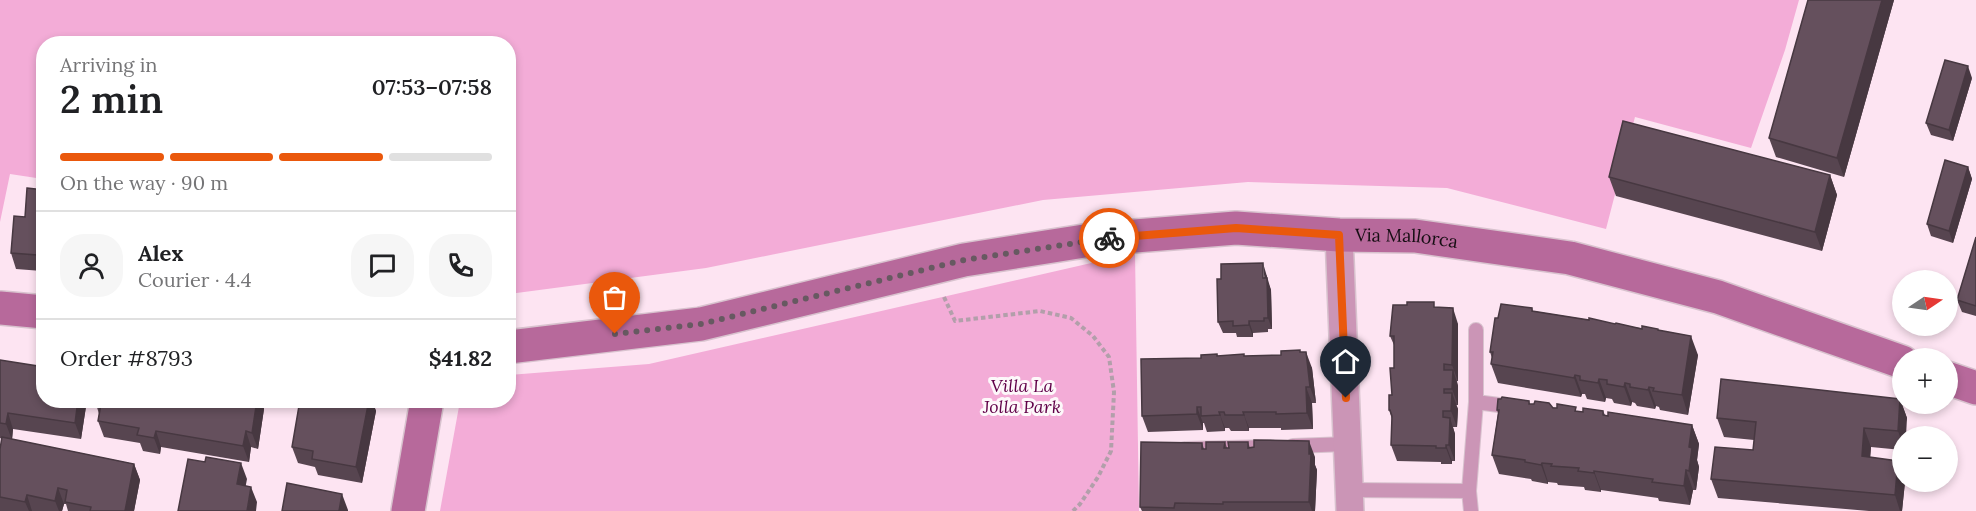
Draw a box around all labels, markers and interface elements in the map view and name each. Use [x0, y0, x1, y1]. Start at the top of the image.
text: Arriving in [60, 52, 157, 77]
text: 07:53–07:58 [372, 73, 492, 101]
text: 2 min [60, 74, 163, 124]
text: On the way · 90 m [60, 170, 228, 195]
courier [1079, 208, 1139, 268]
icon: bike [1093, 222, 1126, 255]
street label: Via Mallorca [1354, 223, 1460, 253]
button: person [60, 234, 123, 297]
button: chat [351, 234, 414, 297]
button: phone [429, 234, 492, 297]
text: Alex [138, 239, 183, 267]
text: Courier · 4.4 [138, 267, 252, 292]
north arrow [1892, 270, 1958, 336]
map controls [1892, 270, 1958, 492]
pin [589, 272, 640, 334]
icon: bag [598, 281, 631, 314]
pin [1320, 336, 1371, 398]
text: Order #8793 [60, 344, 193, 372]
text: $41.82 [429, 344, 492, 372]
icon: home [1329, 345, 1362, 378]
button: + [1892, 348, 1958, 414]
park label: Villa La Jolla Park [982, 374, 1061, 418]
button: − [1892, 426, 1958, 492]

